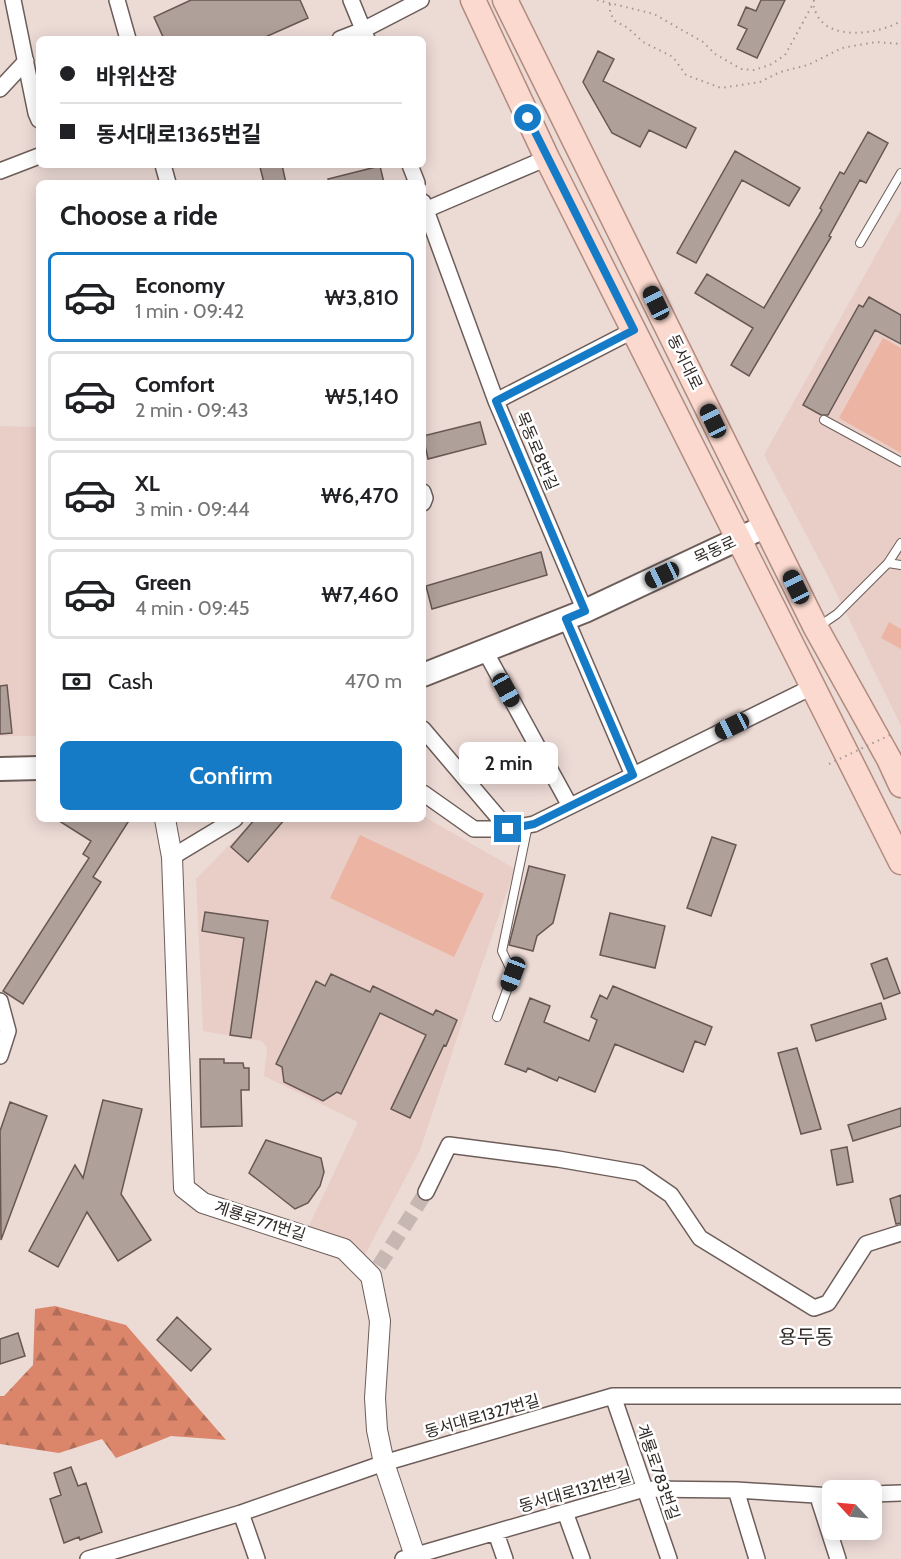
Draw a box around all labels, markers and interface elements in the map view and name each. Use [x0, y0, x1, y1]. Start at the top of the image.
text: 바위산장 [96, 63, 177, 90]
route start [514, 104, 541, 131]
text: 동서대로1365번길 [96, 121, 262, 148]
text: Choose a ride [60, 199, 218, 232]
icon: car [63, 270, 117, 324]
text: Economy [135, 272, 225, 299]
car [640, 283, 672, 323]
text: ₩3,810 [324, 284, 399, 311]
text: 1 min · 09:42 [135, 299, 244, 323]
street label: 동서대로 [664, 331, 707, 393]
icon: car [63, 369, 117, 423]
text: Comfort [135, 371, 214, 398]
text: ₩5,140 [325, 383, 399, 410]
text: 2 min · 09:43 [135, 398, 249, 422]
car [697, 401, 729, 441]
street label: 목동로8번길 [512, 409, 562, 493]
icon: car [63, 468, 117, 522]
text: XL [135, 470, 160, 497]
text: ₩6,470 [321, 482, 399, 509]
text: 3 min · 09:44 [135, 497, 250, 521]
street label: 목동로 [691, 532, 739, 568]
car [642, 559, 682, 591]
icon: car [63, 567, 117, 621]
car [780, 567, 812, 607]
text: Green [135, 569, 191, 596]
text: ₩7,460 [321, 581, 399, 608]
text: 4 min · 09:45 [135, 596, 250, 620]
icon: cash [60, 665, 93, 698]
text: Cash [108, 668, 153, 695]
text: 470 m [345, 669, 402, 693]
car [489, 670, 523, 710]
car [712, 710, 752, 742]
button: Confirm [60, 741, 402, 810]
callout: 2 min [458, 742, 558, 784]
text: 2 min [484, 751, 533, 775]
route end [494, 815, 521, 842]
car [498, 954, 528, 994]
street label: 계룡로771번길 [212, 1197, 308, 1245]
district label: 용두동 [778, 1325, 834, 1349]
street label: 동서대로1327번길 [422, 1391, 542, 1441]
street label: 계룡로783번길 [633, 1422, 683, 1522]
street label: 동서대로1321번길 [517, 1466, 633, 1516]
north arrow [822, 1480, 882, 1540]
map controls [822, 1480, 882, 1540]

